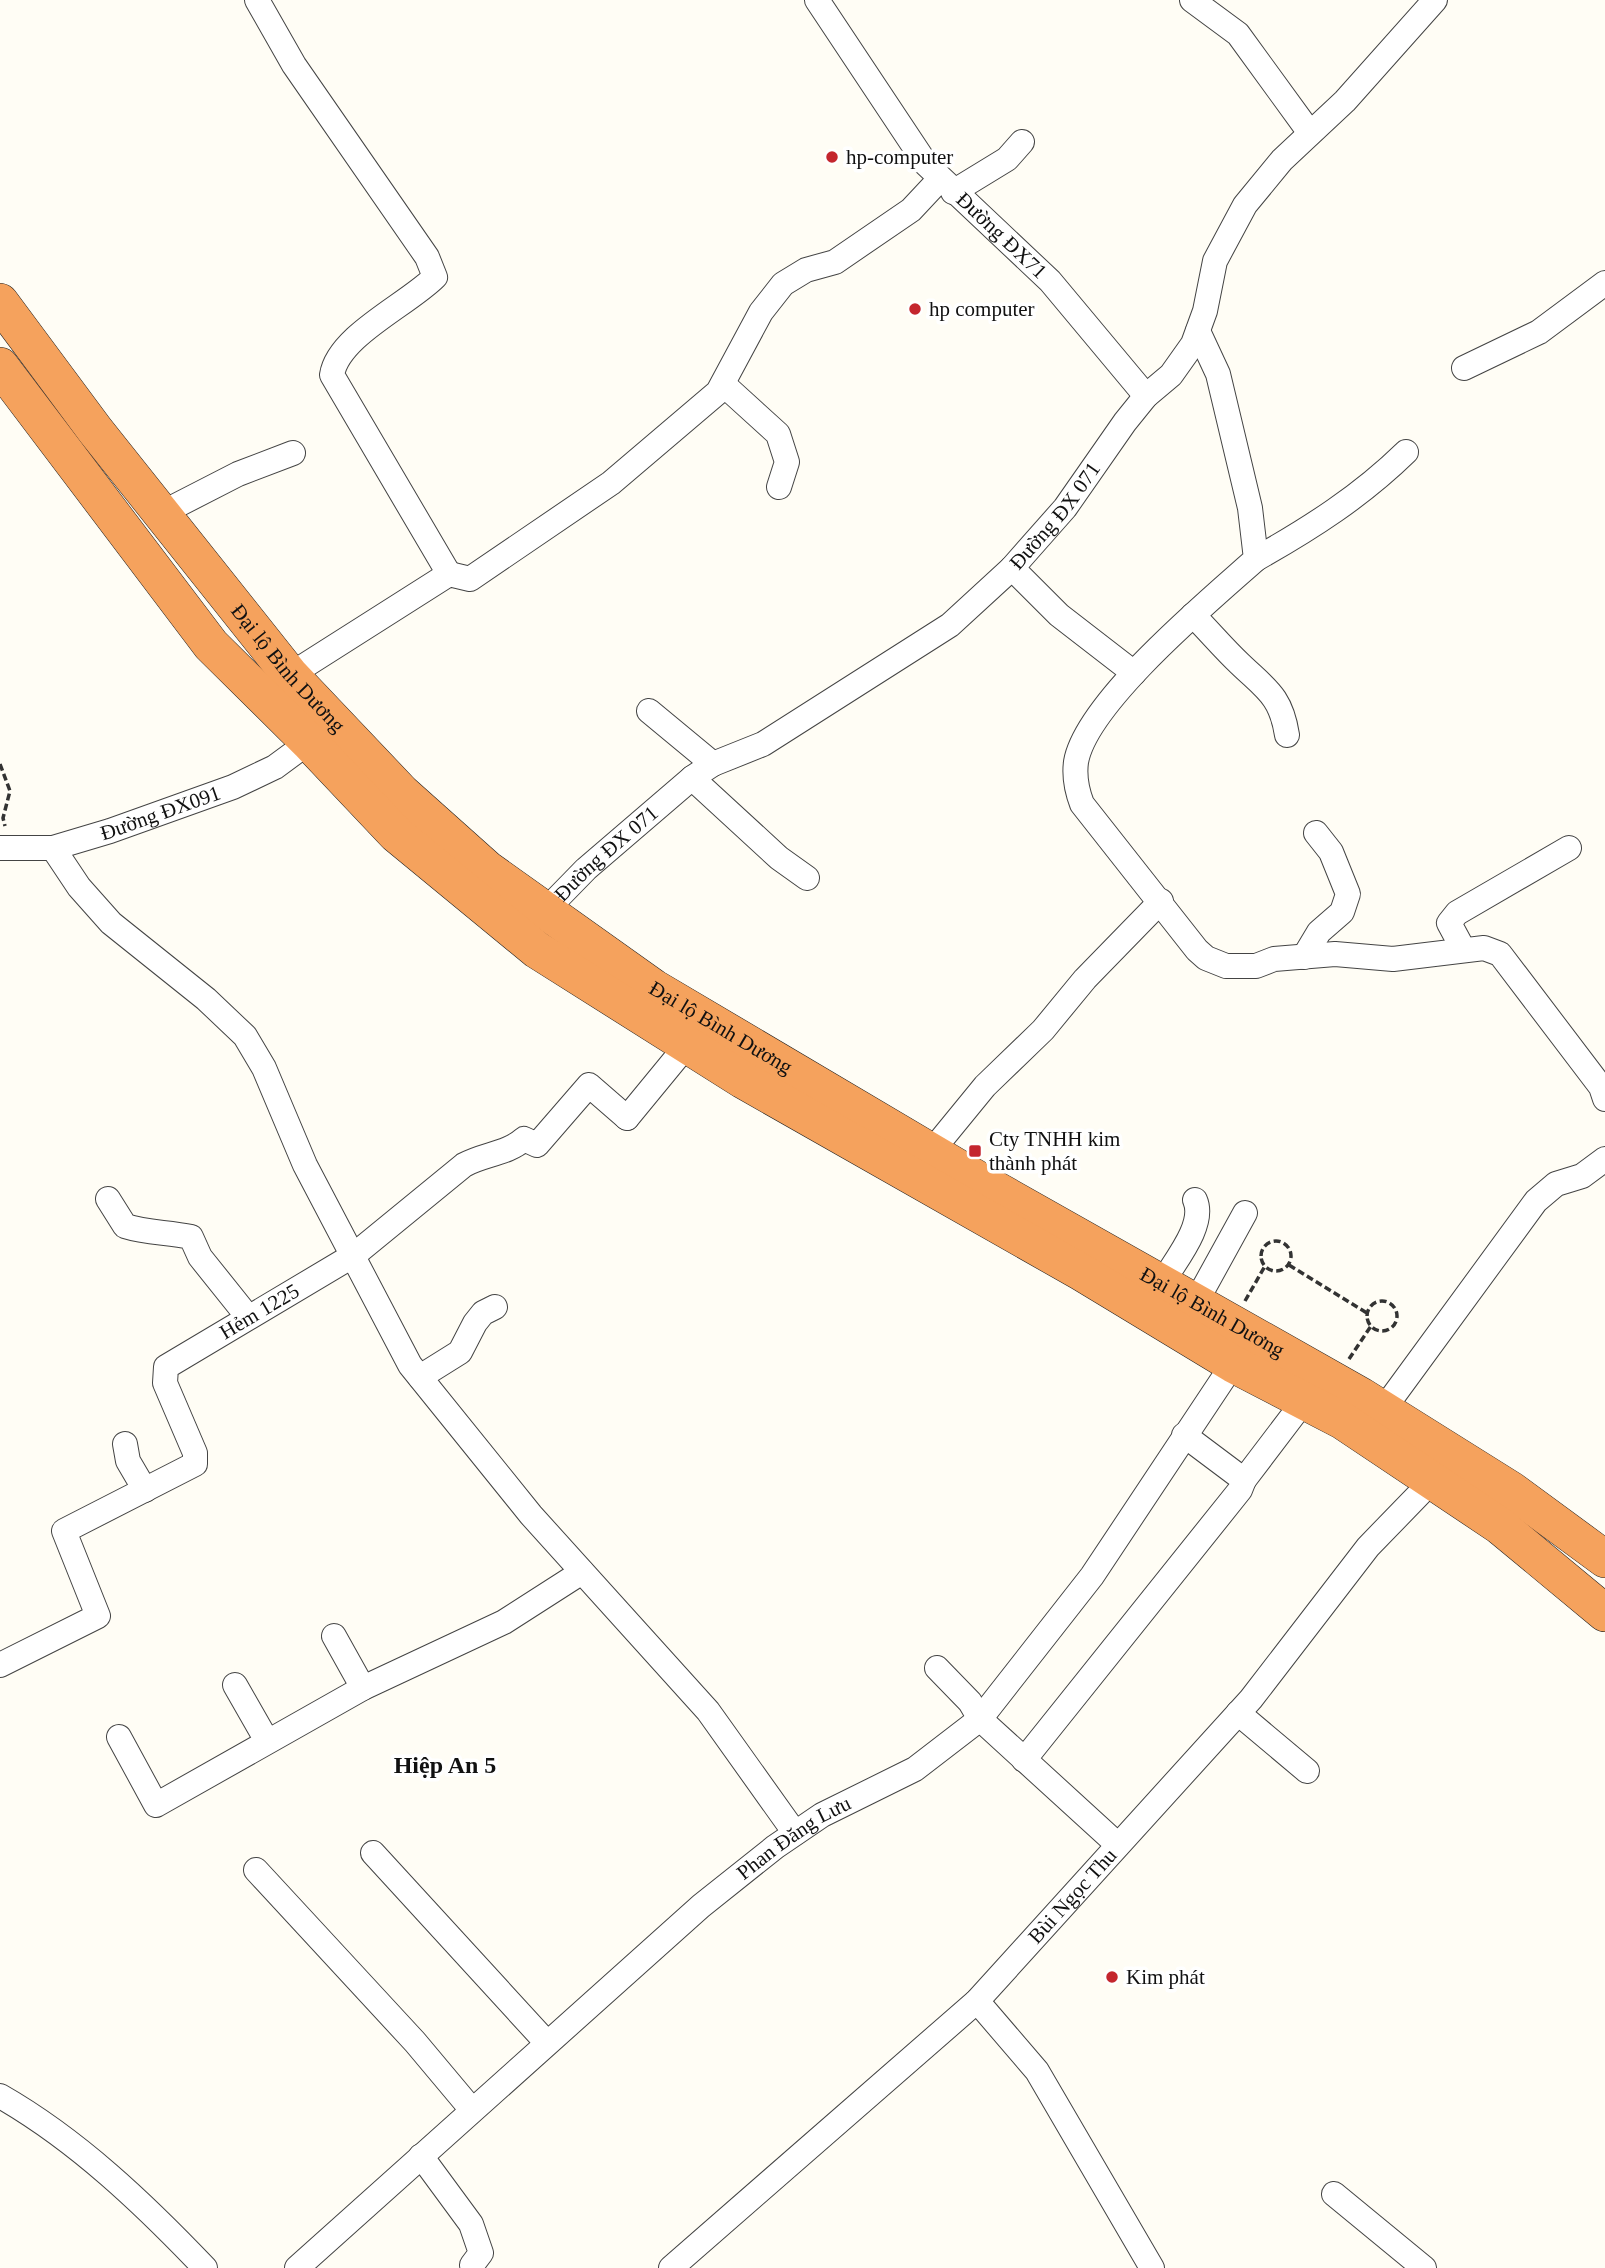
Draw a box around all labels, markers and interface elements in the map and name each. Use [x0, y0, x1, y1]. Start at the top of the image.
place label: hp-computer [846, 145, 953, 169]
marker: hp-computer [824, 149, 840, 165]
street label: Đường ĐX71 [952, 187, 1052, 284]
place label: hp computer [929, 297, 1035, 321]
marker: hp computer [907, 301, 923, 317]
street label: Đường ĐX 071 [1004, 458, 1105, 574]
street label: Đại lộ Bình Dương [226, 599, 350, 738]
street label: Đường ĐX091 [98, 780, 224, 845]
street label: Đường ĐX 071 [549, 801, 663, 906]
street label: Đại lộ Bình Dương [645, 976, 797, 1079]
place label: Cty TNHH kim thành phát [989, 1127, 1120, 1175]
marker: Cty TNHH kim thành phát [967, 1143, 983, 1159]
street label: Đại lộ Bình Dương [1136, 1262, 1289, 1363]
street label: Hẻm 1225 [215, 1279, 303, 1344]
district label: Hiệp An 5 [394, 1752, 496, 1778]
street label: Phan Đăng Lưu [732, 1791, 855, 1885]
street label: Bùi Ngọc Thu [1023, 1843, 1122, 1948]
place label: Kim phát [1126, 1965, 1205, 1989]
marker: Kim phát [1104, 1969, 1120, 1985]

